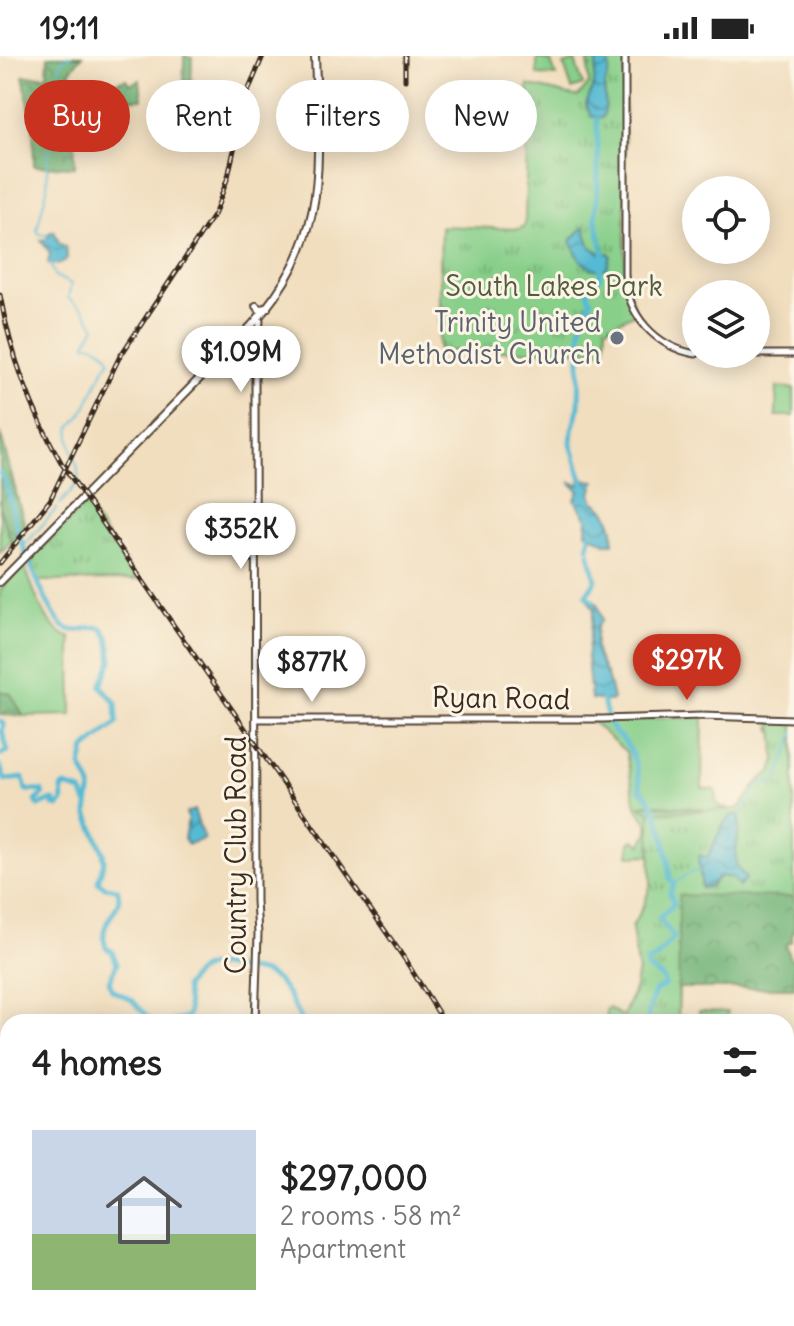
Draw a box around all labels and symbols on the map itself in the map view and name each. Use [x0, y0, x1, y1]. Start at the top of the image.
park label: South Lakes Park [445, 268, 663, 304]
place label: Trinity United Methodist Church [378, 304, 601, 372]
pin: $1.09M [176, 326, 306, 394]
marker: Trinity United Methodist Church [608, 329, 626, 347]
pin: $352K [185, 503, 297, 571]
pin: $297K [631, 634, 743, 702]
pin: $877K [256, 636, 368, 704]
street label: Ryan Road [432, 679, 570, 717]
street label: Country Club Road [218, 736, 254, 974]

